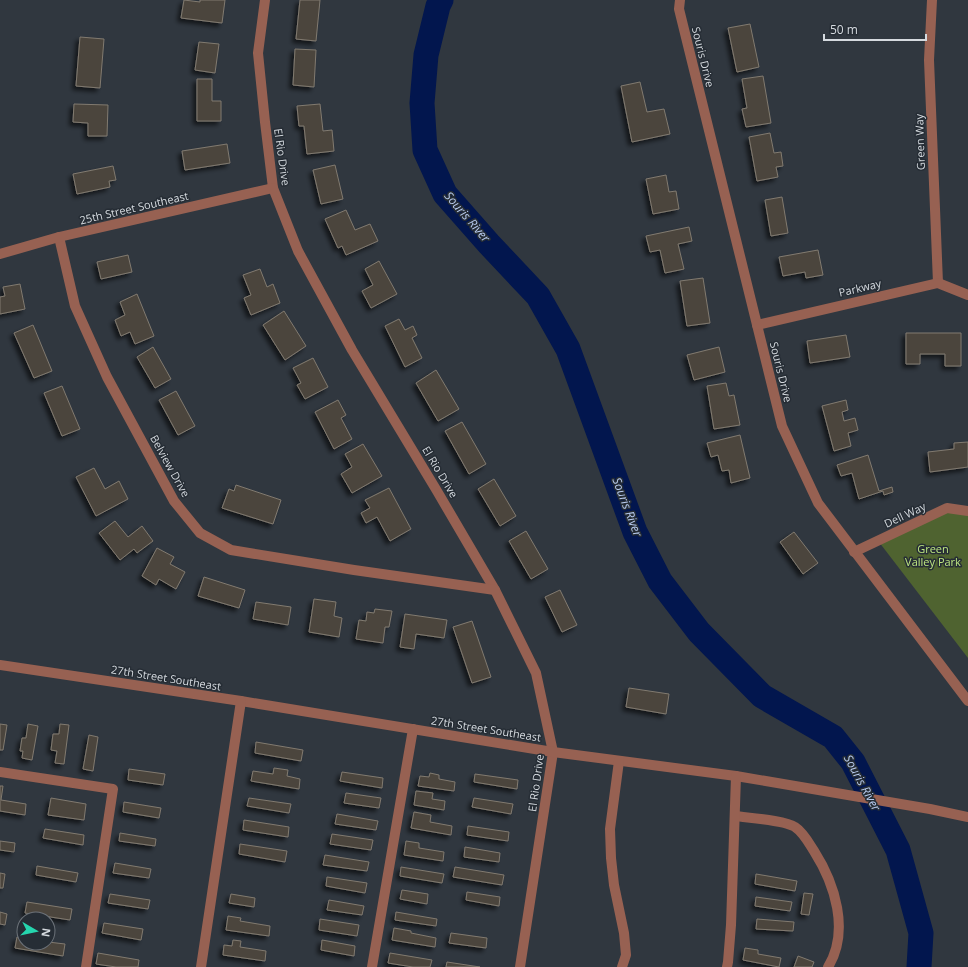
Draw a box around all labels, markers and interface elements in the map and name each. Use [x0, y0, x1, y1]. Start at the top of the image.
scale bar [824, 16, 926, 42]
text: 50 m [830, 21, 858, 38]
street label: Souris Drive [689, 25, 718, 89]
street label: Green Way [911, 113, 928, 170]
street label: El Rio Drive [271, 127, 294, 187]
street label: 25th Street Southeast [78, 188, 190, 227]
water label: Souris River [441, 188, 495, 247]
street label: Parkway [837, 275, 883, 300]
street label: Souris Drive [767, 340, 796, 404]
street label: Belview Drive [147, 432, 194, 499]
street label: El Rio Drive [419, 443, 462, 500]
water label: Souris River [608, 475, 647, 540]
street label: Dell Way [882, 498, 928, 531]
park label: Green Valley Park [905, 541, 961, 569]
street label: 27th Street Southeast [110, 661, 222, 694]
street label: 27th Street Southeast [430, 712, 542, 745]
water label: Souris River [840, 752, 885, 815]
street label: El Rio Drive [524, 753, 547, 813]
north arrow [16, 911, 56, 951]
text: N [38, 927, 54, 938]

